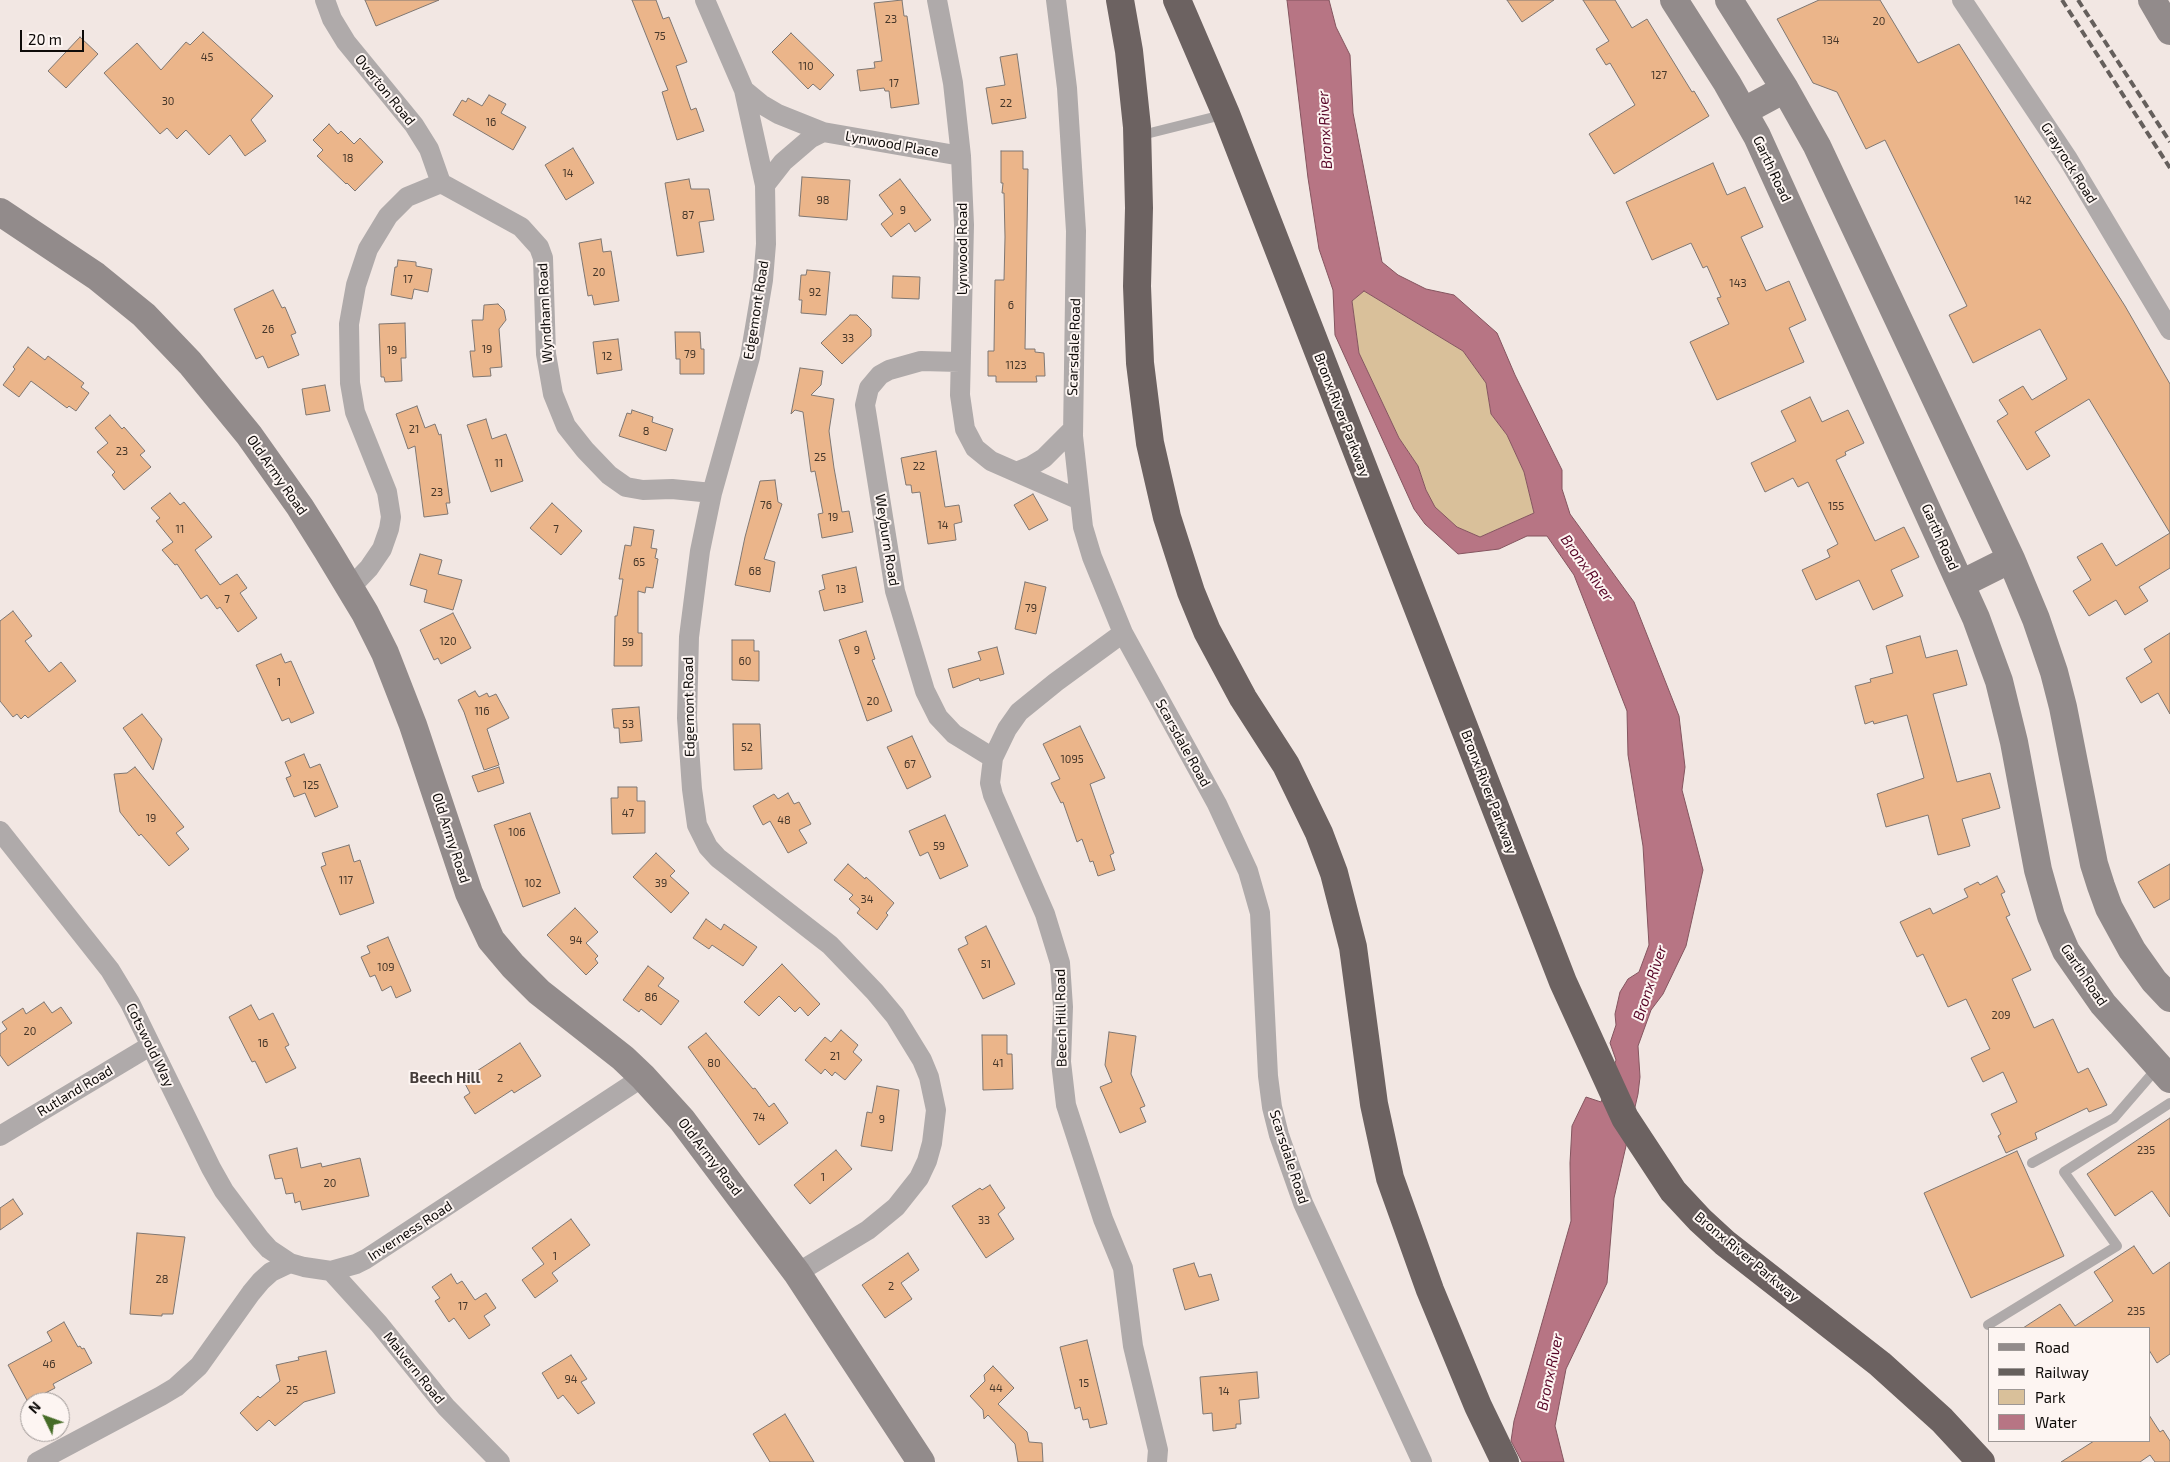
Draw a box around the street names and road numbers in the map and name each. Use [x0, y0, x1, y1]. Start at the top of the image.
street label: Overton Road [351, 51, 419, 129]
street label: Grayrock Road [2037, 119, 2101, 207]
street label: Lynwood Place [844, 128, 940, 160]
street label: Garth Road [1749, 133, 1795, 205]
street label: Lynwood Road [954, 203, 970, 295]
street label: Edgemont Road [740, 259, 772, 361]
street label: Wyndham Road [534, 262, 556, 364]
street label: Scarsdale Road [1064, 298, 1084, 396]
street label: Bronx River Parkway [1311, 351, 1373, 479]
street label: Old Army Road [243, 432, 311, 518]
street label: Weyburn Road [871, 493, 903, 587]
street label: Garth Road [1918, 501, 1962, 573]
street label: Edgemont Road [680, 657, 698, 757]
street label: Scarsdale Road [1152, 696, 1214, 790]
street label: Bronx River Parkway [1458, 728, 1520, 856]
street label: Old Army Road [428, 791, 474, 885]
street label: Garth Road [2057, 941, 2111, 1009]
street label: Beech Hill Road [1052, 969, 1070, 1067]
street label: Cotswold Way [122, 1000, 178, 1090]
street label: Rutland Road [34, 1062, 116, 1120]
street label: Scarsdale Road [1266, 1108, 1312, 1206]
street label: Old Army Road [674, 1115, 746, 1199]
street label: Inverness Road [365, 1197, 455, 1265]
street label: Bronx River Parkway [1691, 1208, 1803, 1306]
street label: Malvern Road [380, 1329, 448, 1407]

